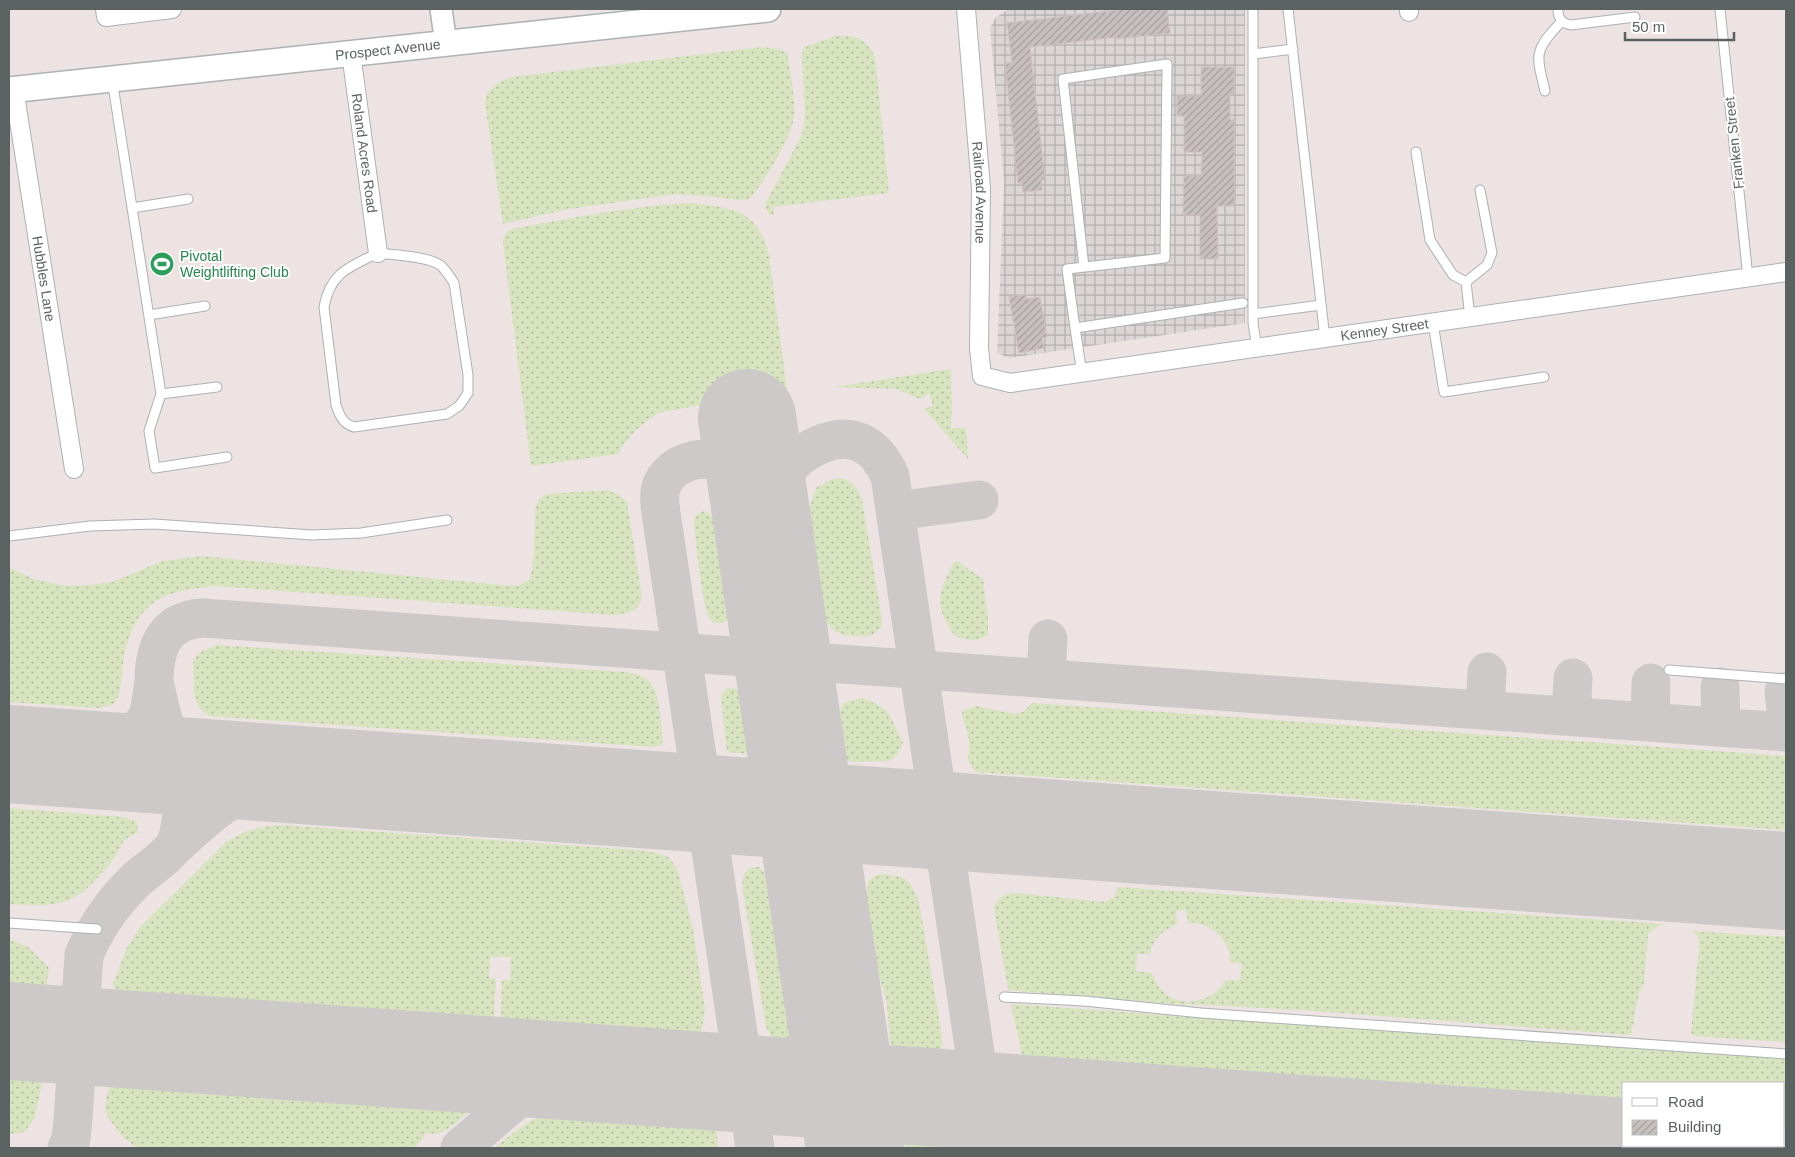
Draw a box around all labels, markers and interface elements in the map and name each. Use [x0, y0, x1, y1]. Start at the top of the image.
scale bar [1625, 10, 1734, 42]
text: 50 m [1632, 18, 1665, 35]
street label: Prospect Avenue [334, 36, 441, 63]
street label: Roland Acres Road [349, 92, 381, 214]
street label: Franken Street [1721, 96, 1747, 190]
street label: Railroad Avenue [969, 141, 989, 244]
street label: Hubbles Lane [29, 235, 59, 323]
place label: Pivotal Weightlifting Club [180, 248, 289, 280]
sports icon: Pivotal Weightlifting Club [149, 251, 175, 277]
street label: Kenney Street [1339, 315, 1430, 344]
legend [1622, 1082, 1785, 1147]
text: Road [1668, 1093, 1704, 1110]
text: Building [1668, 1118, 1721, 1135]

